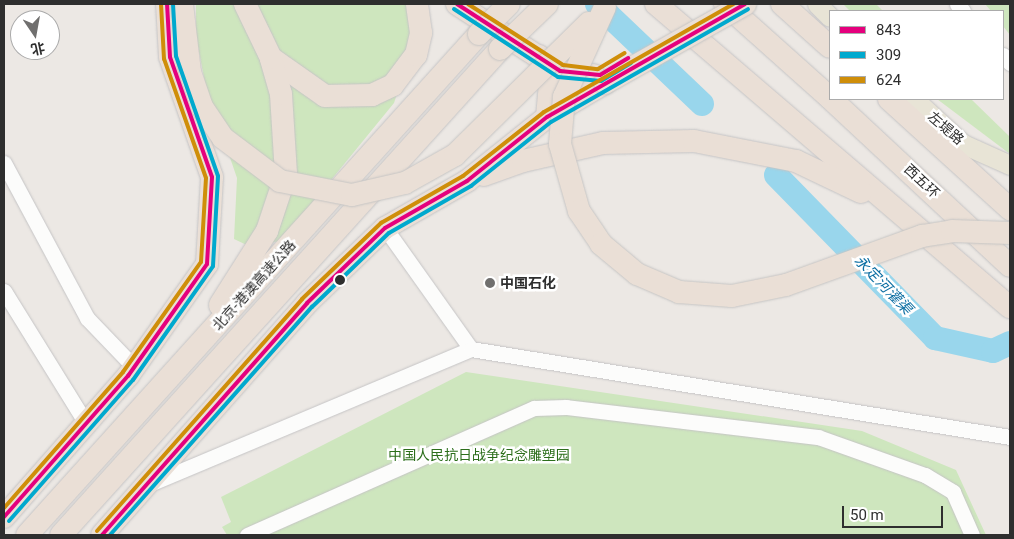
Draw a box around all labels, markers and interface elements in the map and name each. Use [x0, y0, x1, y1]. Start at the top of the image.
north arrow [10, 10, 60, 60]
legend [829, 10, 1004, 100]
text: 843 [876, 21, 901, 39]
text: 北 [29, 39, 46, 58]
text: 309 [876, 46, 901, 64]
text: 624 [876, 71, 901, 89]
street label: 左堤路 [925, 108, 967, 148]
street label: 西五环 [901, 161, 943, 201]
street label: 北京-港澳高速公路 [209, 236, 299, 334]
water label: 永定河灌渠 [850, 252, 916, 318]
unlabelled marker [335, 275, 345, 285]
place label: 中国石化 [500, 275, 556, 291]
marker: 中国石化 [484, 277, 496, 289]
park label: 中国人民抗日战争纪念雕塑园 [388, 447, 570, 463]
scale bar [844, 496, 945, 528]
text: 50 m [850, 506, 884, 524]

